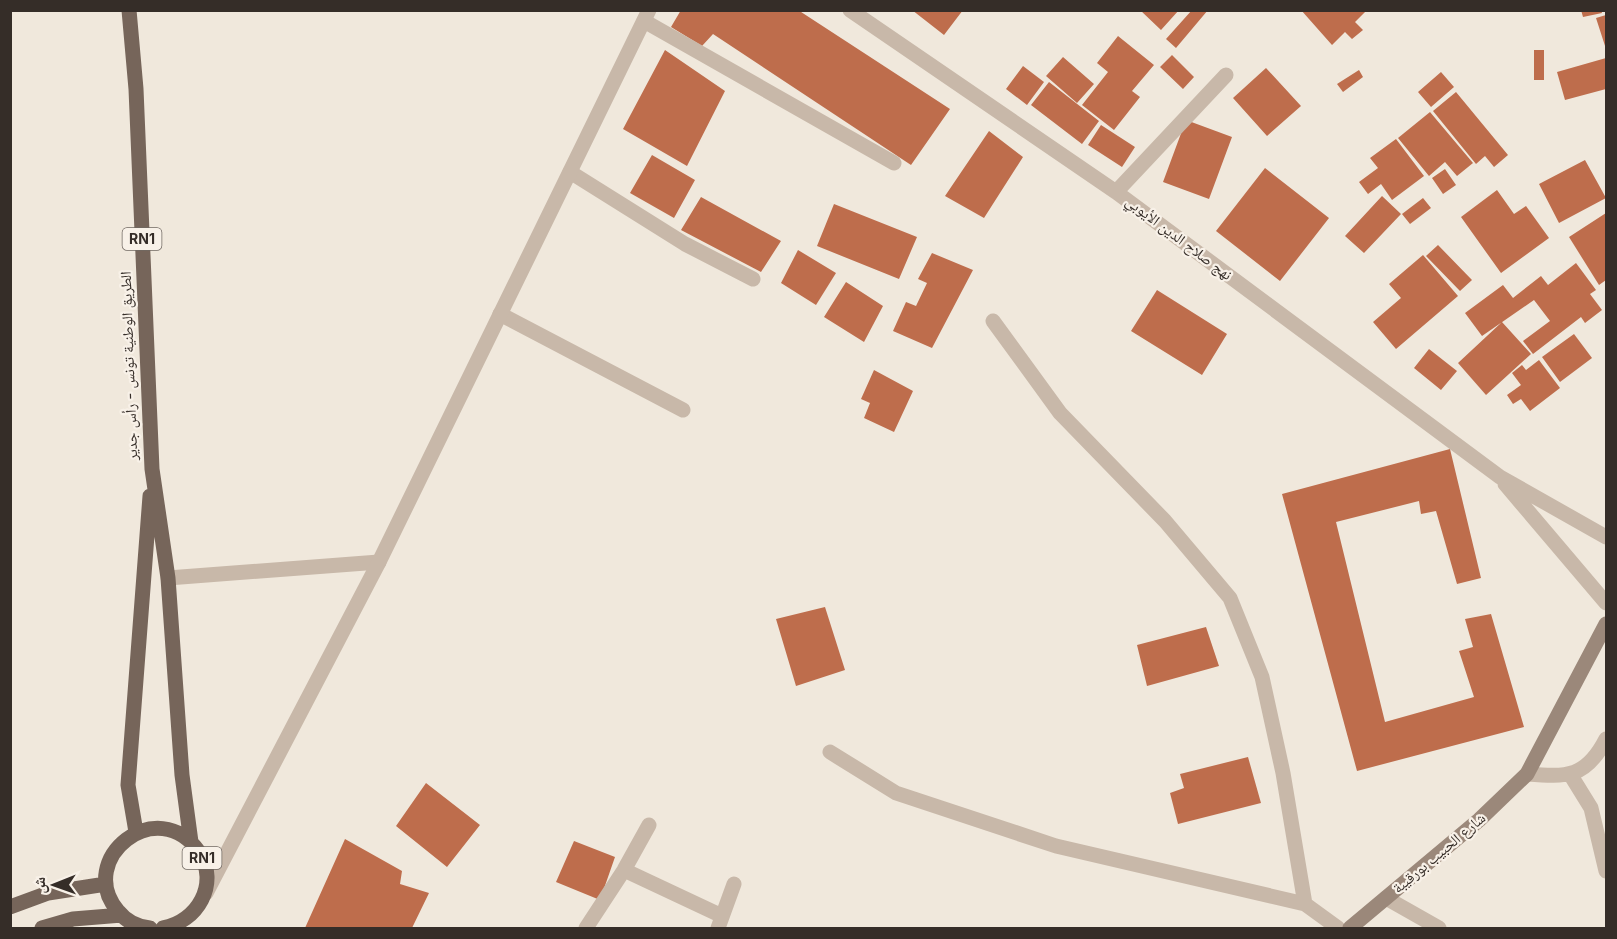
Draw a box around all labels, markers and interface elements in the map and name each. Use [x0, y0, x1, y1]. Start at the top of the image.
street label: نهج صلاح الدين الأيوبي [1121, 191, 1236, 286]
road number: RN1 [122, 228, 162, 250]
street label: الطريق الوطنية تونس - رأس جدير [116, 271, 142, 462]
street label: شارع الحبيب بورقيبة [1388, 808, 1490, 898]
road number: RN1 [182, 847, 222, 869]
north arrow [24, 855, 84, 915]
text: ش [29, 877, 49, 894]

